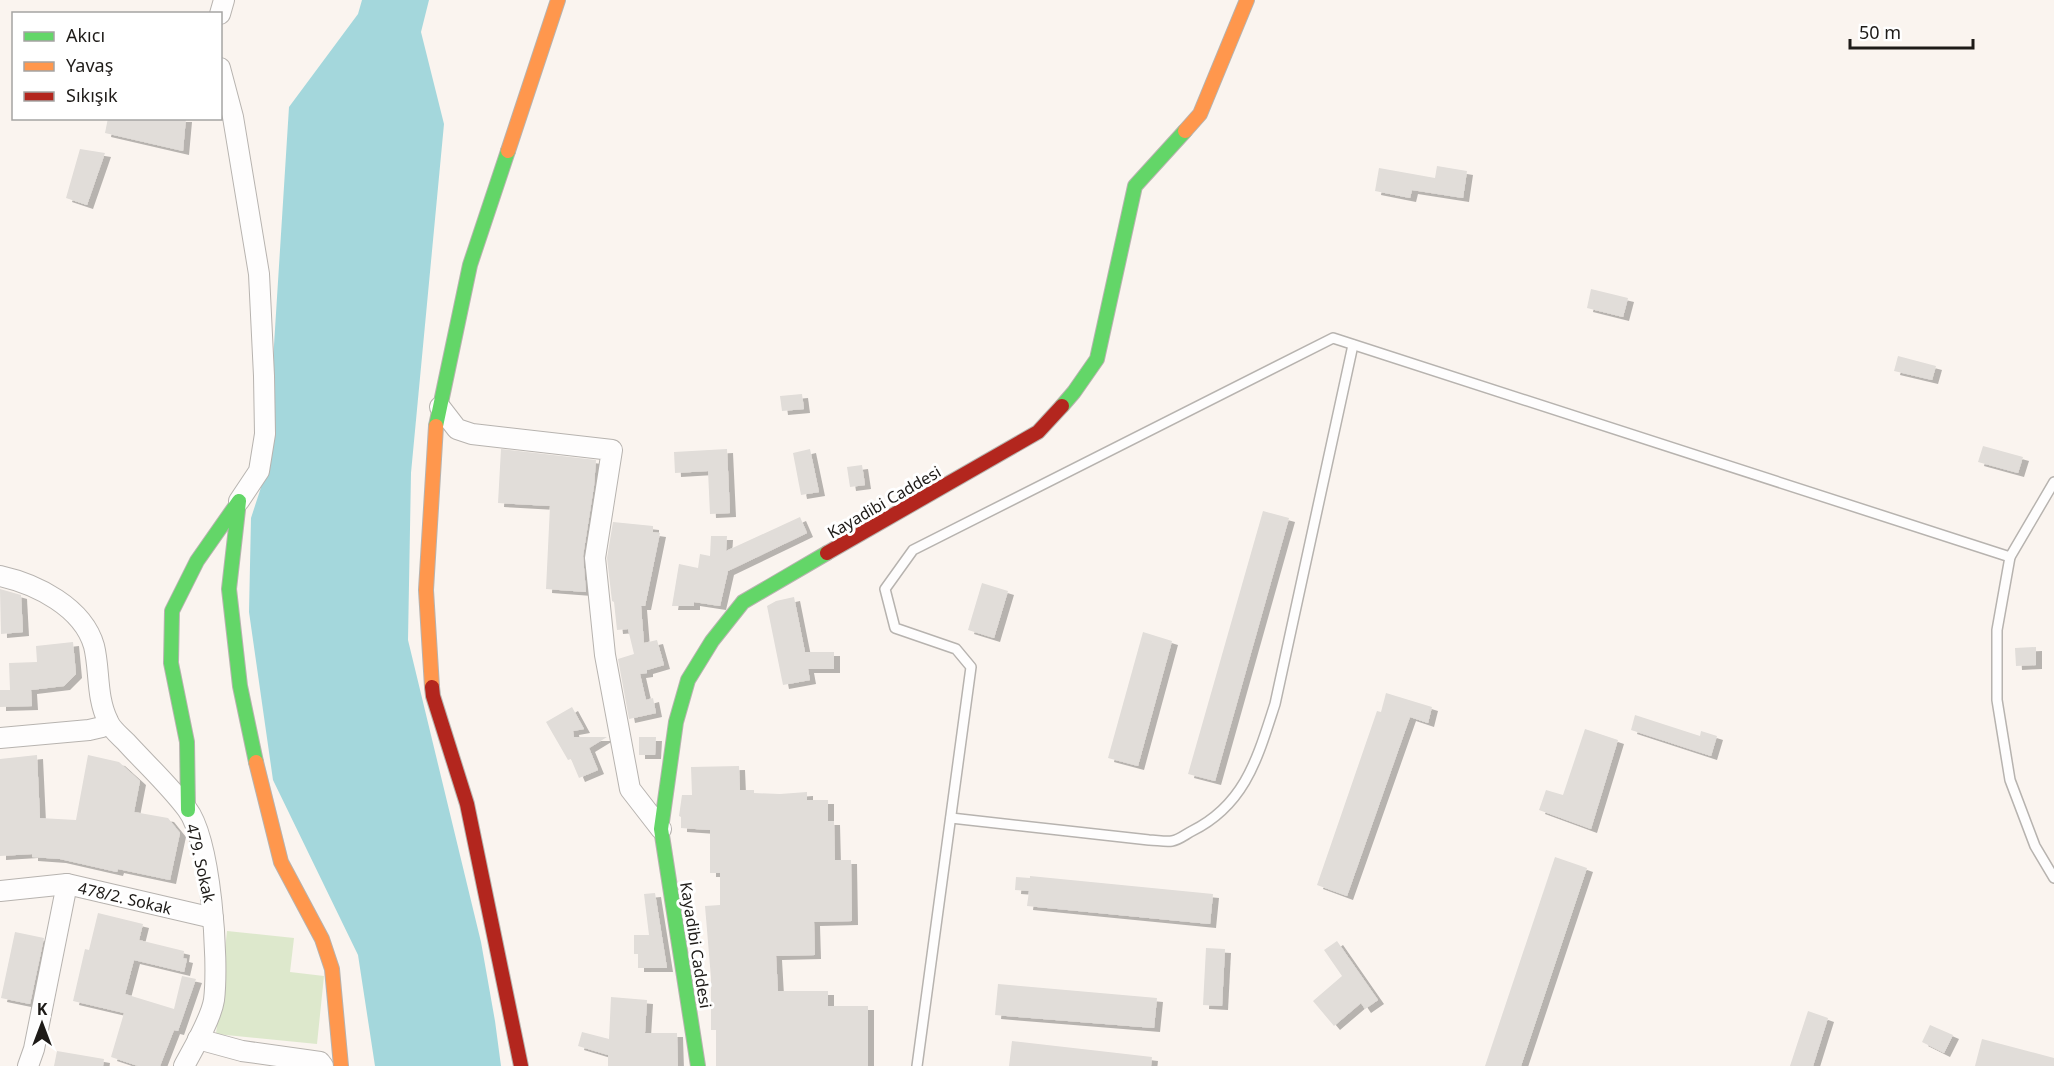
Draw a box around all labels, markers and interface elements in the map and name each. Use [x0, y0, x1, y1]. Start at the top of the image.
legend [12, 12, 222, 120]
scale bar [1850, 12, 1973, 50]
text: 50 m [1859, 20, 1901, 44]
text: Akıcı [66, 23, 105, 47]
text: Yavaş [66, 53, 113, 77]
text: Sıkışık [66, 83, 118, 107]
street label: Kayadibi Caddesi [823, 461, 945, 543]
street label: 479. Sokak [181, 821, 221, 905]
street label: 478/2. Sokak [76, 877, 174, 920]
street label: Kayadibi Caddesi [675, 880, 717, 1010]
north arrow [12, 994, 72, 1054]
text: K [37, 998, 48, 1020]

